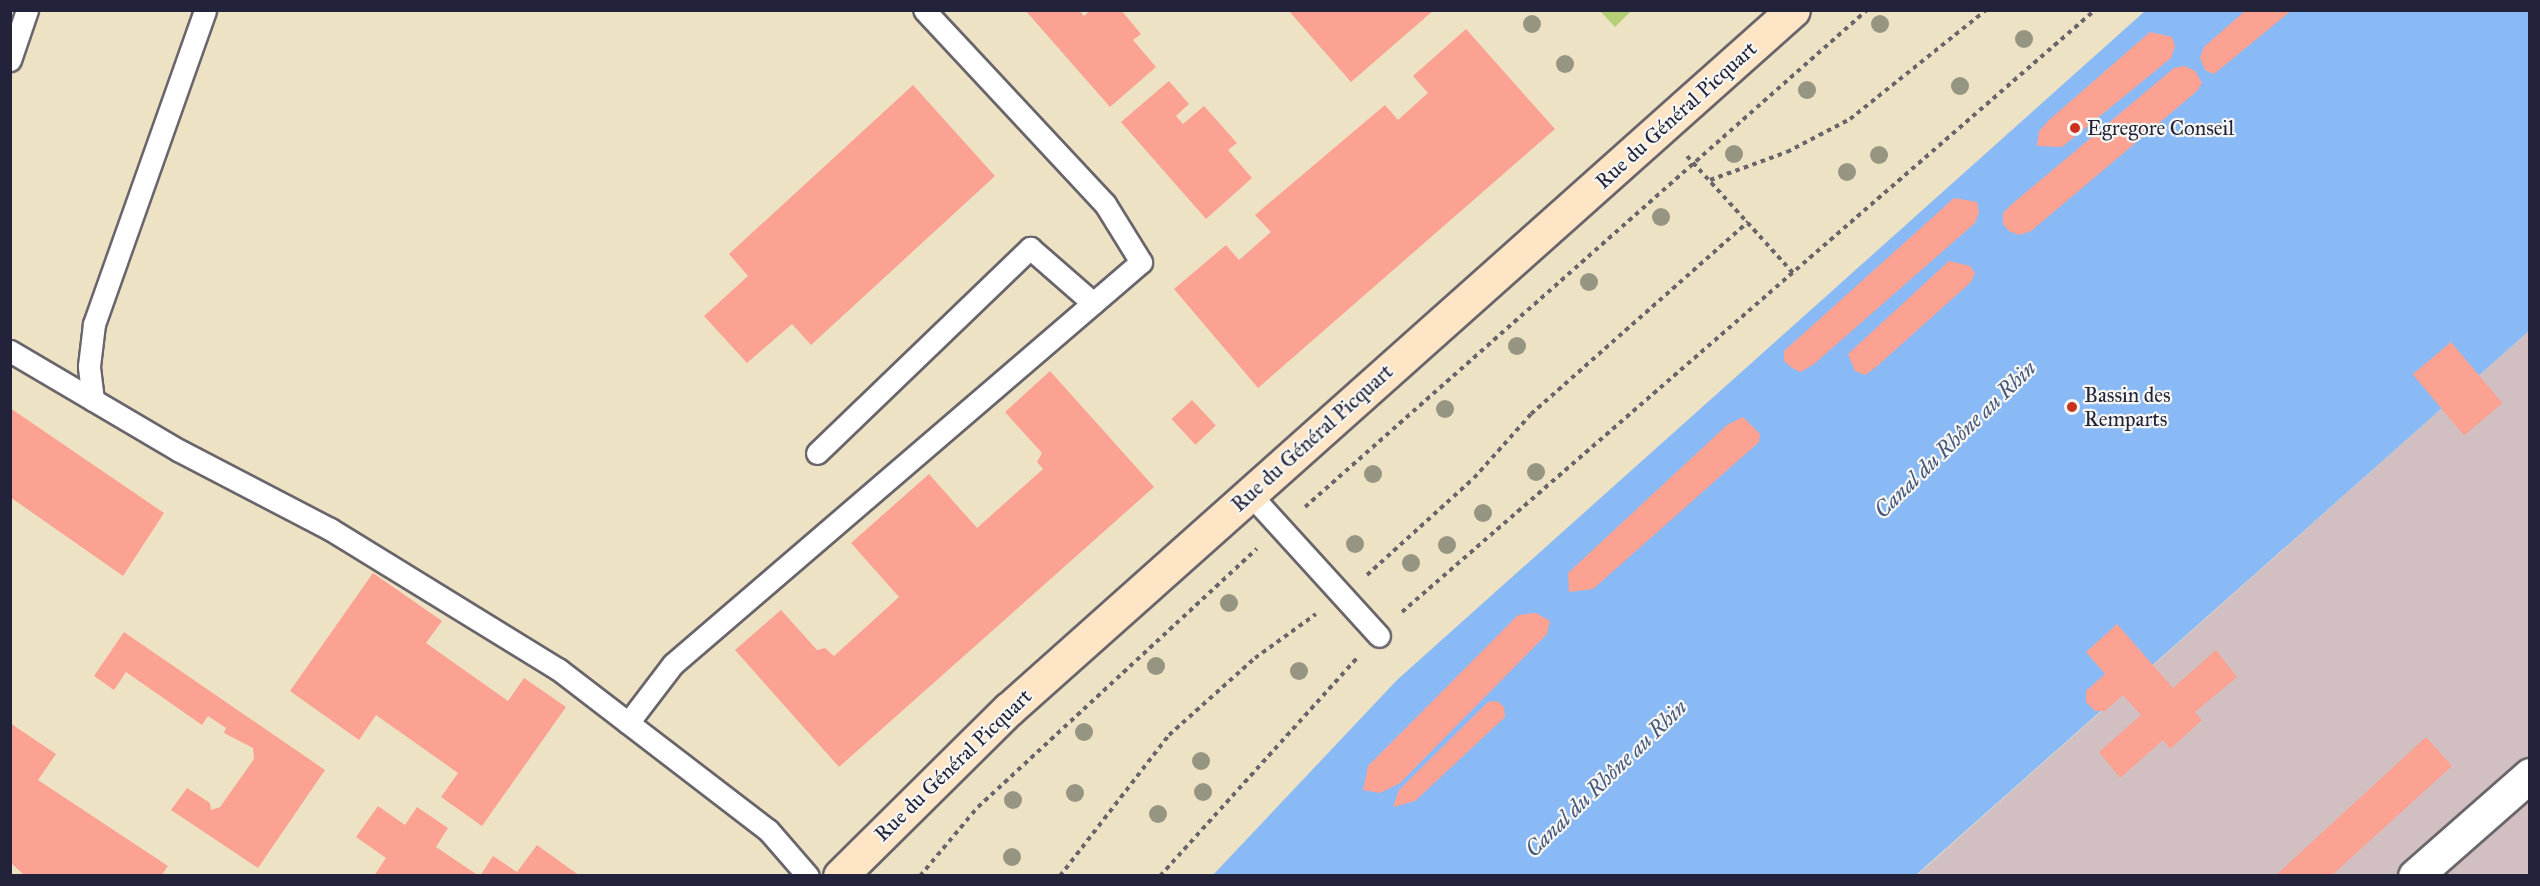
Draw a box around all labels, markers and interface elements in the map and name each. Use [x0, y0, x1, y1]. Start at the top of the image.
street label: Rue du Général Picquart [1590, 36, 1762, 194]
place label: Egregore Conseil [2087, 115, 2234, 141]
marker: Egregore Conseil [2068, 121, 2082, 135]
water label: Canal du Rhône au Rhin [1869, 355, 2041, 523]
street label: Rue du Général Picquart [1226, 359, 1398, 517]
place label: Bassin des Remparts [2084, 382, 2171, 432]
marker: Bassin des Remparts [2065, 400, 2079, 414]
street label: Rue du Général Picquart [869, 684, 1037, 846]
water label: Canal du Rhône au Rhin [1520, 694, 1692, 862]

